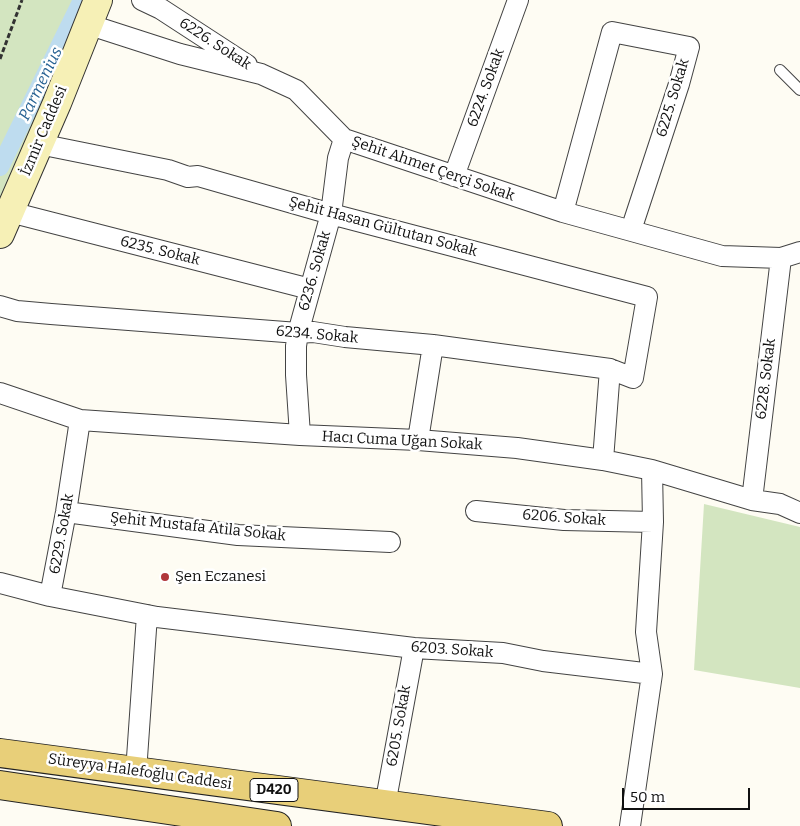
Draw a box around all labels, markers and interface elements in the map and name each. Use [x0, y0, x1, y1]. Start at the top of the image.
street label: 6226. Sokak [176, 14, 254, 74]
water label: Parmenius [15, 44, 67, 124]
street label: 6224. Sokak [464, 46, 508, 130]
street label: 6225. Sokak [653, 57, 693, 139]
street label: İzmir Caddesi [17, 83, 71, 179]
street label: Şehit Ahmet Çerçi Sokak [349, 133, 517, 205]
street label: Şehit Hasan Gültutan Sokak [287, 193, 479, 261]
street label: 6236. Sokak [295, 229, 335, 313]
street label: 6235. Sokak [118, 232, 202, 270]
street label: 6234. Sokak [275, 322, 359, 348]
street label: 6228. Sokak [752, 337, 780, 421]
street label: Hacı Cuma Uğan Sokak [321, 428, 483, 454]
street label: 6229. Sokak [46, 492, 78, 576]
street label: 6206. Sokak [522, 506, 606, 530]
street label: Şehit Mustafa Atila Sokak [109, 509, 287, 545]
place label: Şen Eczanesi [175, 568, 266, 586]
marker: Şen Eczanesi [159, 571, 171, 583]
street label: 6203. Sokak [410, 638, 494, 662]
street label: 6205. Sokak [383, 684, 415, 768]
street label: Süreyya Halefoğlu Caddesi [47, 750, 233, 794]
road number: D420 [250, 778, 298, 802]
scale bar [625, 778, 752, 810]
text: 50 m [630, 788, 665, 806]

